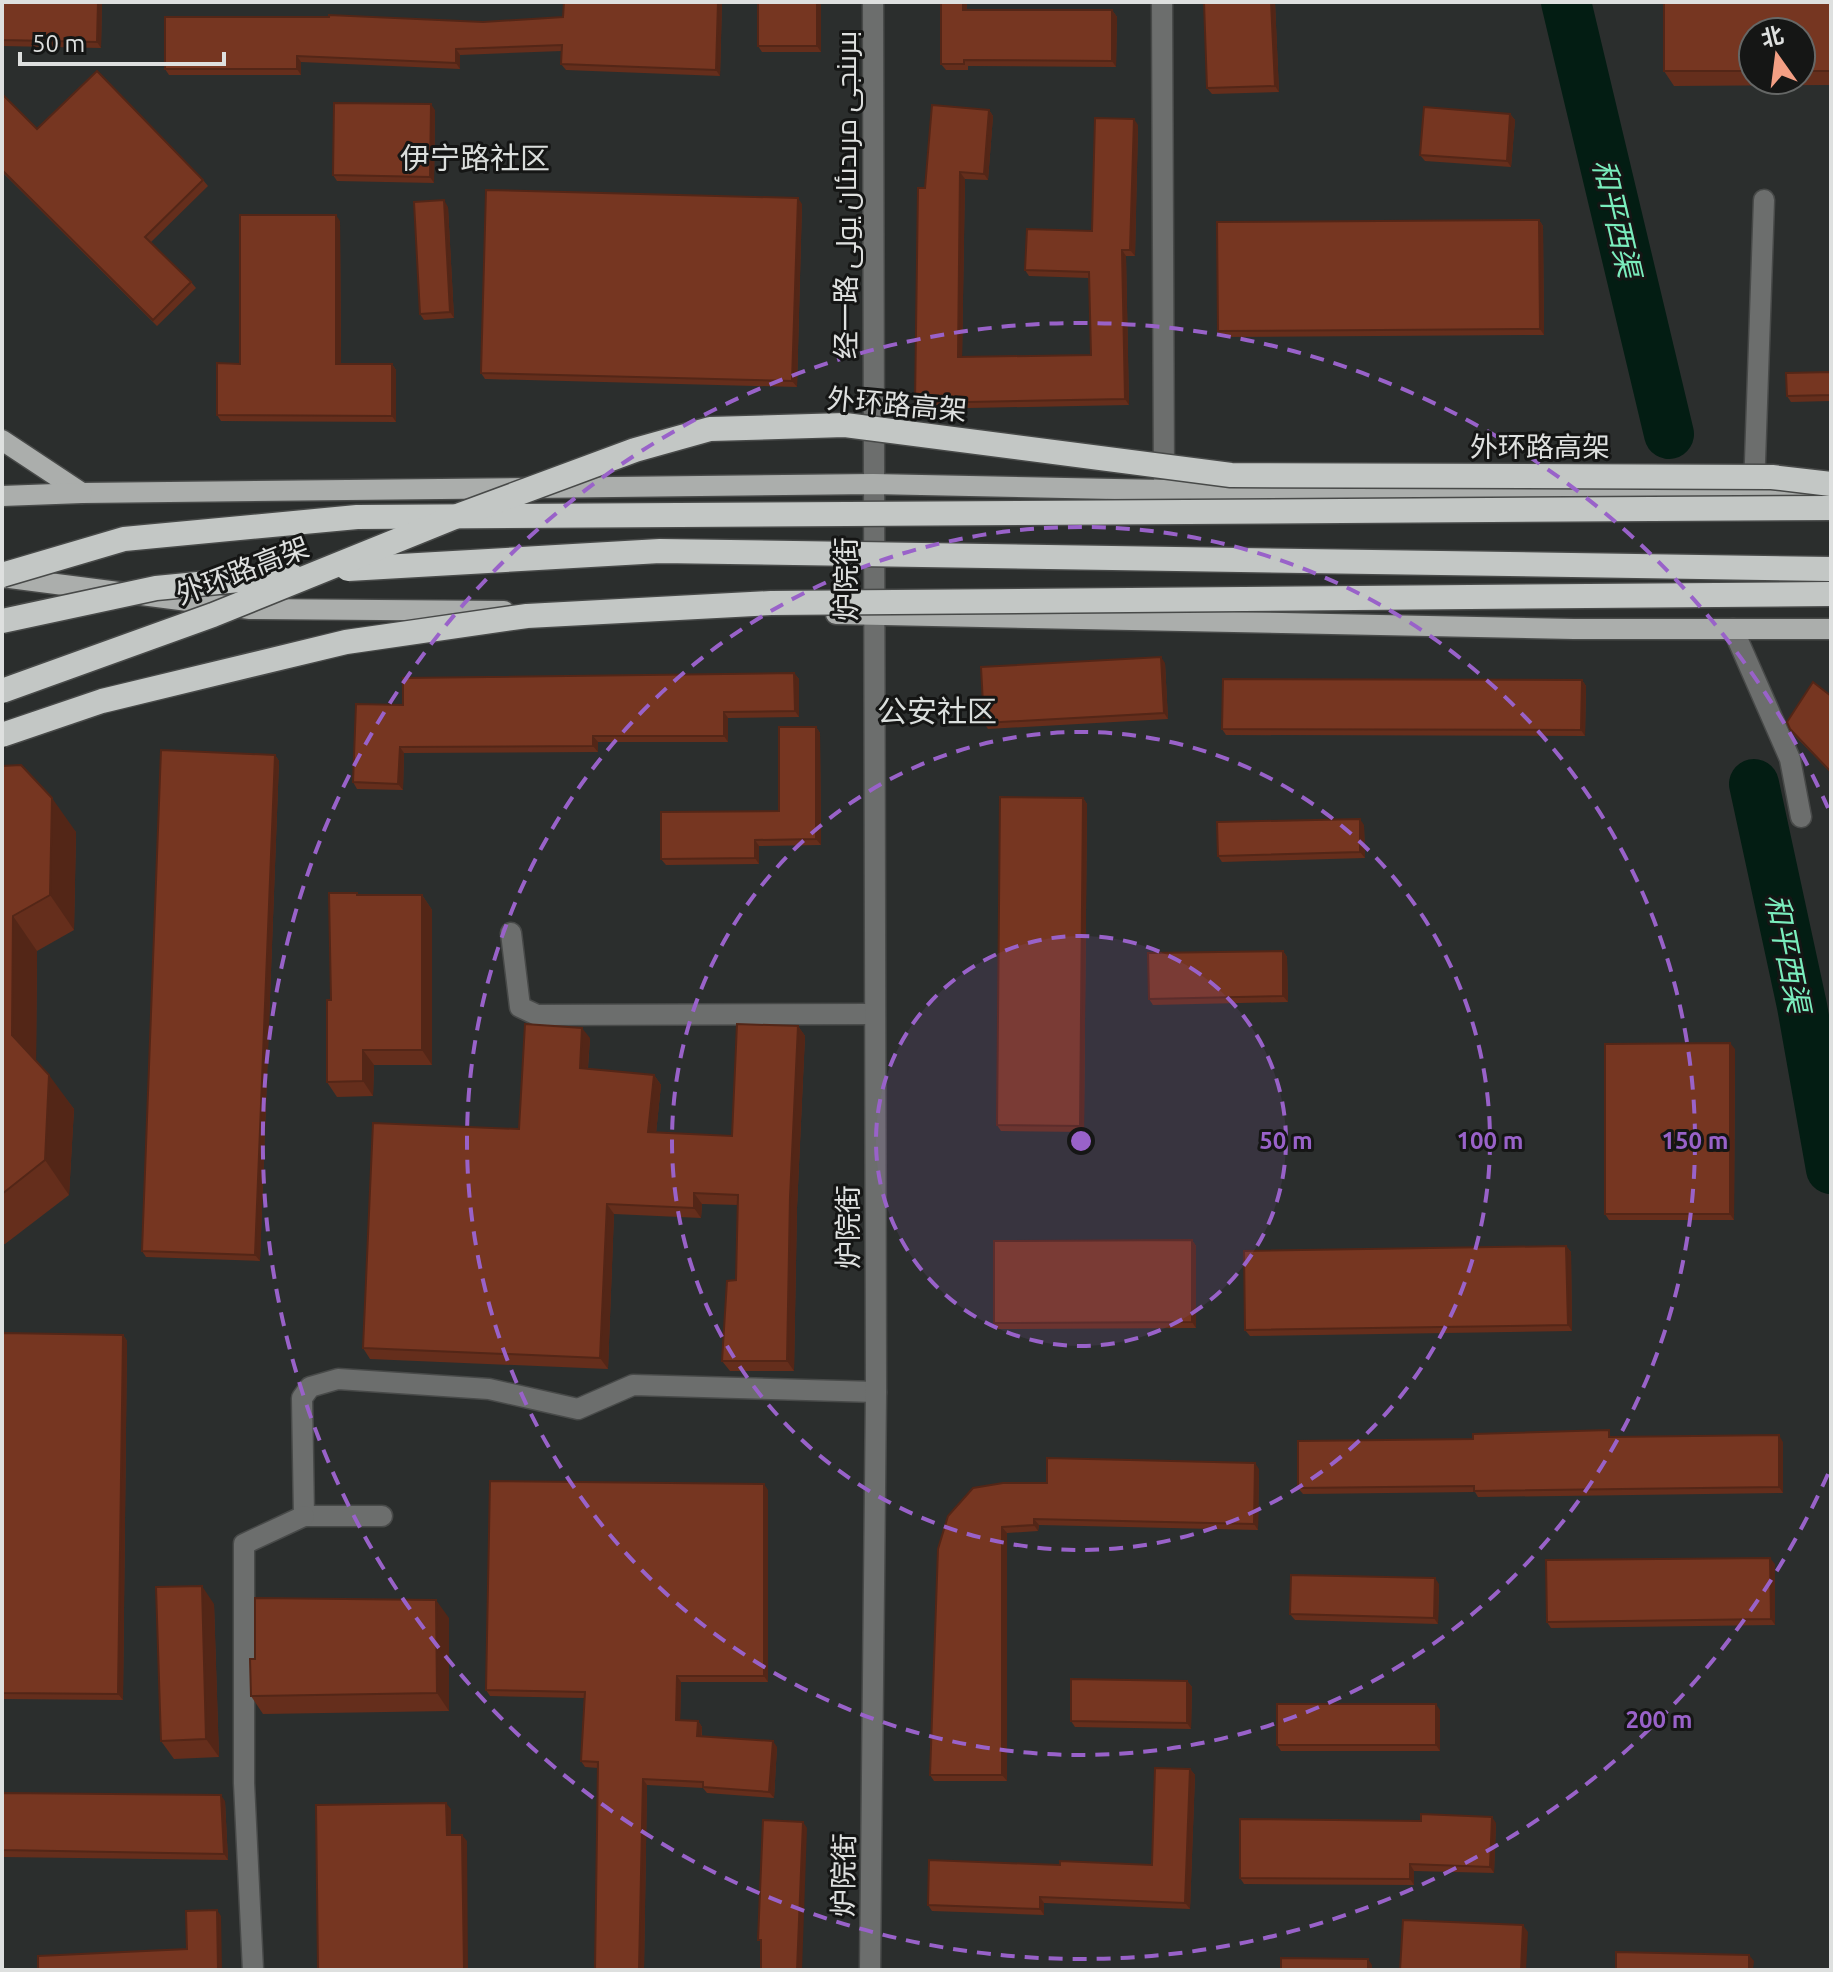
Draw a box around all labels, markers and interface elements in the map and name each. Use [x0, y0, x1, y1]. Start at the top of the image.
scale bar [20, 16, 224, 66]
north arrow [1737, 16, 1817, 96]
text: 北 [1758, 21, 1786, 51]
text: 50 m [32, 30, 85, 57]
street label: 经一路 بىرىنجى مرىدىئان يولى [830, 31, 863, 359]
district label: 伊宁路社区 [400, 141, 550, 175]
water label: 和平西渠 [1587, 156, 1648, 284]
street label: 外环路高架 [826, 382, 968, 426]
street label: 外环路高架 [1470, 431, 1610, 462]
street label: 外环路高架 [171, 530, 313, 610]
street label: 炉院街 [830, 537, 861, 621]
district label: 公安社区 [877, 694, 997, 728]
water label: 和平西渠 [1760, 891, 1817, 1019]
centre of rings [1067, 1127, 1095, 1155]
text: 50 m [1259, 1127, 1313, 1154]
text: 100 m [1457, 1127, 1523, 1154]
text: 150 m [1662, 1127, 1728, 1154]
street label: 炉院街 [832, 1185, 863, 1269]
text: 200 m [1626, 1706, 1692, 1733]
street label: 炉院街 [827, 1833, 859, 1917]

